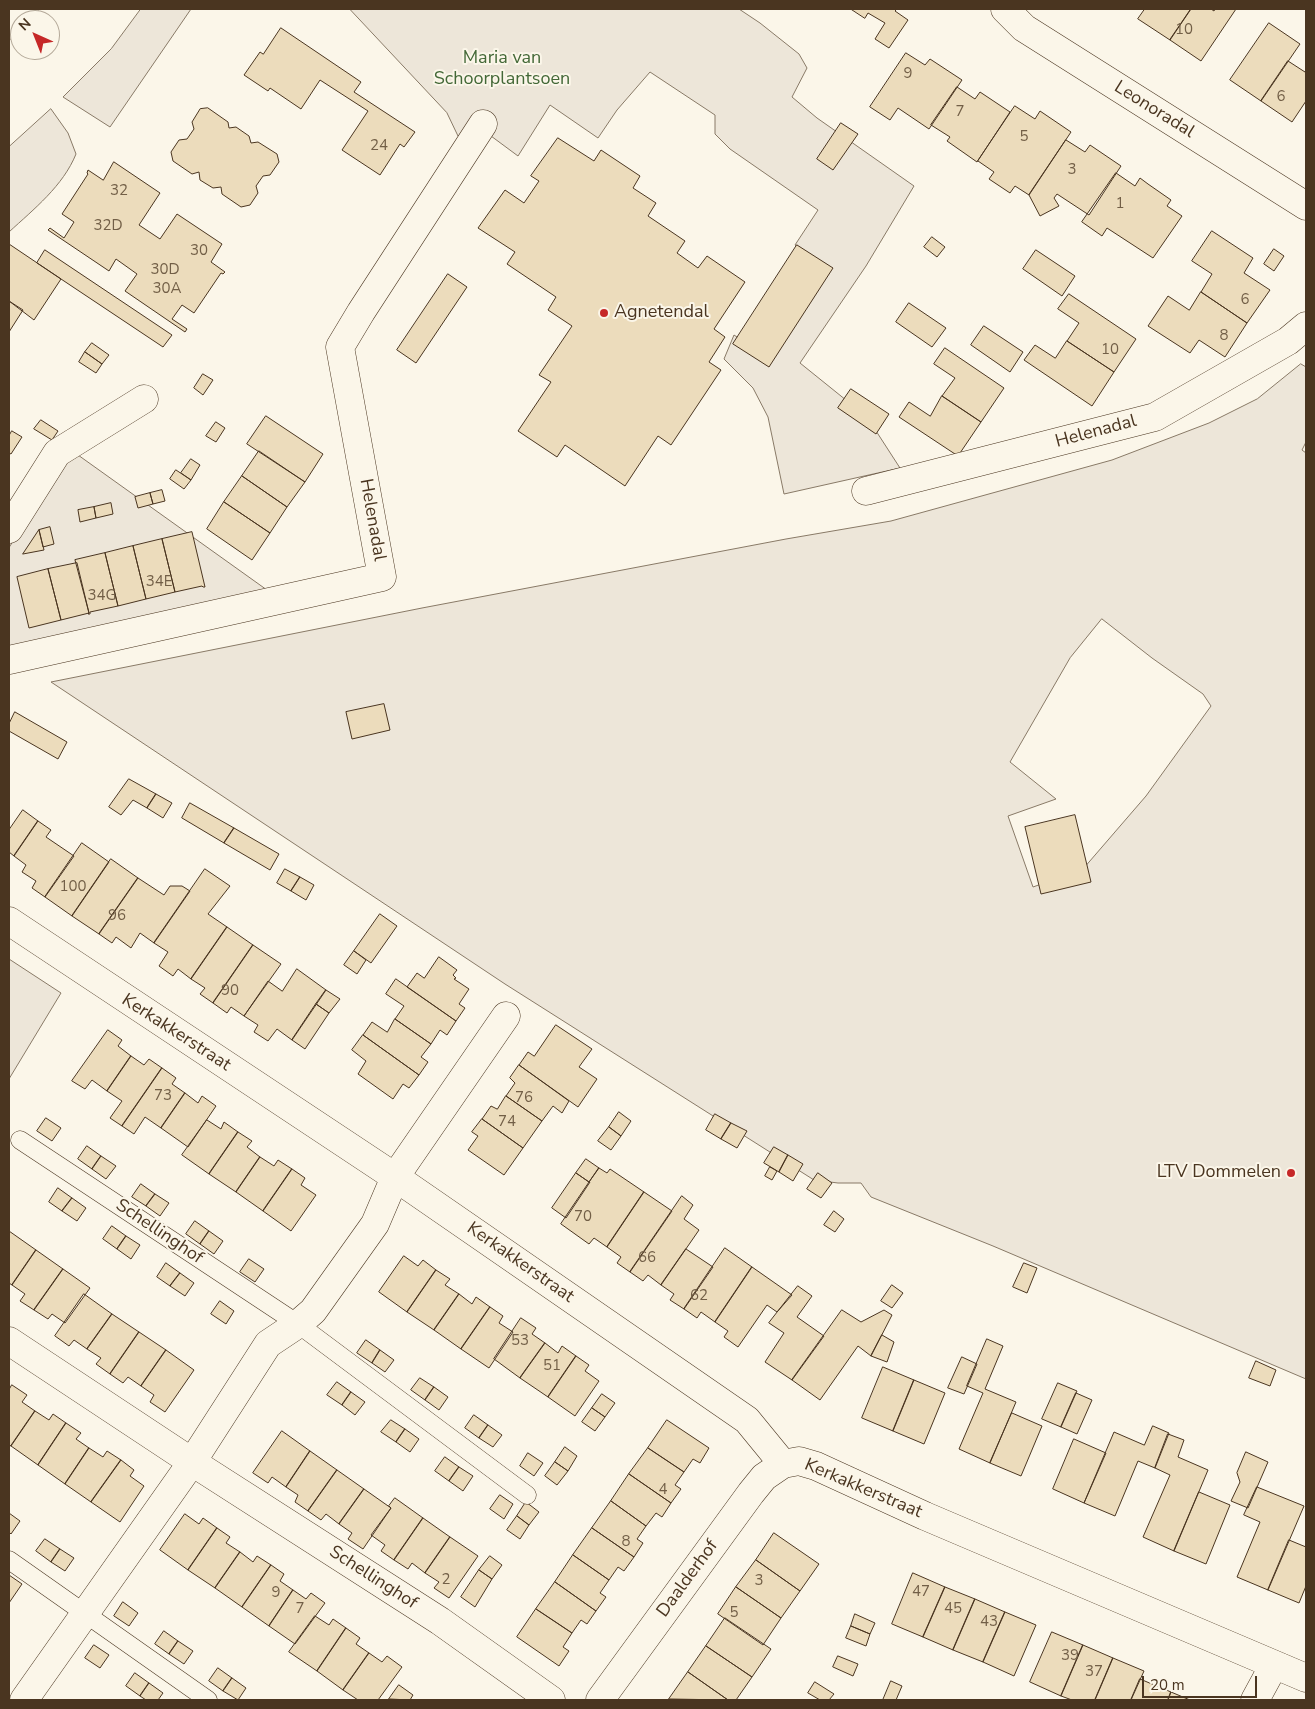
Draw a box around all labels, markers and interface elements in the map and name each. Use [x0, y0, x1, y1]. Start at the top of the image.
north arrow [10, 10, 60, 60]
text: N [15, 14, 35, 35]
house number: 10 [1175, 21, 1193, 39]
park label: Maria van Schoorplantsoen [434, 48, 570, 90]
house number: 9 [904, 65, 912, 83]
street label: Leonoradal [1110, 77, 1198, 143]
house number: 6 [1277, 88, 1285, 106]
house number: 7 [956, 103, 964, 121]
house number: 5 [1020, 128, 1028, 146]
house number: 24 [370, 137, 388, 155]
house number: 3 [1068, 161, 1076, 179]
house number: 32 [110, 182, 128, 200]
house number: 1 [1116, 195, 1124, 213]
house number: 32D [93, 217, 123, 235]
house number: 30 [190, 242, 208, 260]
house number: 30D [150, 261, 180, 279]
house number: 30A [153, 280, 181, 298]
house number: 6 [1241, 291, 1249, 309]
place label: Agnetendal [614, 302, 709, 324]
marker: Agnetendal [598, 307, 610, 319]
house number: 8 [1220, 327, 1228, 345]
house number: 10 [1101, 341, 1119, 359]
street label: Helenadal [1053, 411, 1139, 453]
street label: Helenadal [354, 477, 390, 563]
house number: 34E [146, 573, 172, 591]
house number: 34G [88, 587, 116, 605]
house number: 100 [60, 878, 86, 896]
house number: 96 [108, 907, 126, 925]
house number: 90 [221, 982, 239, 1000]
street label: Kerkakkerstraat [117, 990, 235, 1076]
house number: 73 [154, 1087, 172, 1105]
house number: 76 [515, 1089, 533, 1107]
house number: 74 [498, 1113, 516, 1131]
place label: LTV Dommelen [1157, 1162, 1281, 1184]
marker: LTV Dommelen [1285, 1167, 1297, 1179]
street label: Schellinghof [111, 1195, 207, 1269]
house number: 70 [574, 1208, 592, 1226]
street label: Kerkakkerstraat [462, 1218, 578, 1308]
house number: 66 [638, 1249, 656, 1267]
house number: 62 [690, 1287, 708, 1305]
house number: 53 [511, 1332, 529, 1350]
house number: 51 [543, 1357, 561, 1375]
street label: Kerkakkerstraat [801, 1454, 925, 1524]
house number: 4 [659, 1481, 667, 1499]
house number: 8 [622, 1533, 630, 1551]
street label: Daalderhof [653, 1536, 723, 1622]
street label: Schellinghof [325, 1541, 421, 1615]
house number: 2 [442, 1571, 450, 1589]
house number: 3 [755, 1572, 763, 1590]
house number: 47 [912, 1583, 930, 1601]
house number: 9 [272, 1584, 280, 1602]
house number: 7 [296, 1600, 304, 1618]
house number: 45 [944, 1600, 962, 1618]
house number: 5 [730, 1604, 738, 1622]
house number: 43 [980, 1613, 998, 1631]
house number: 39 [1061, 1647, 1079, 1665]
house number: 37 [1085, 1663, 1103, 1681]
scale bar [1145, 1666, 1260, 1698]
text: 20 m [1150, 1675, 1185, 1695]

